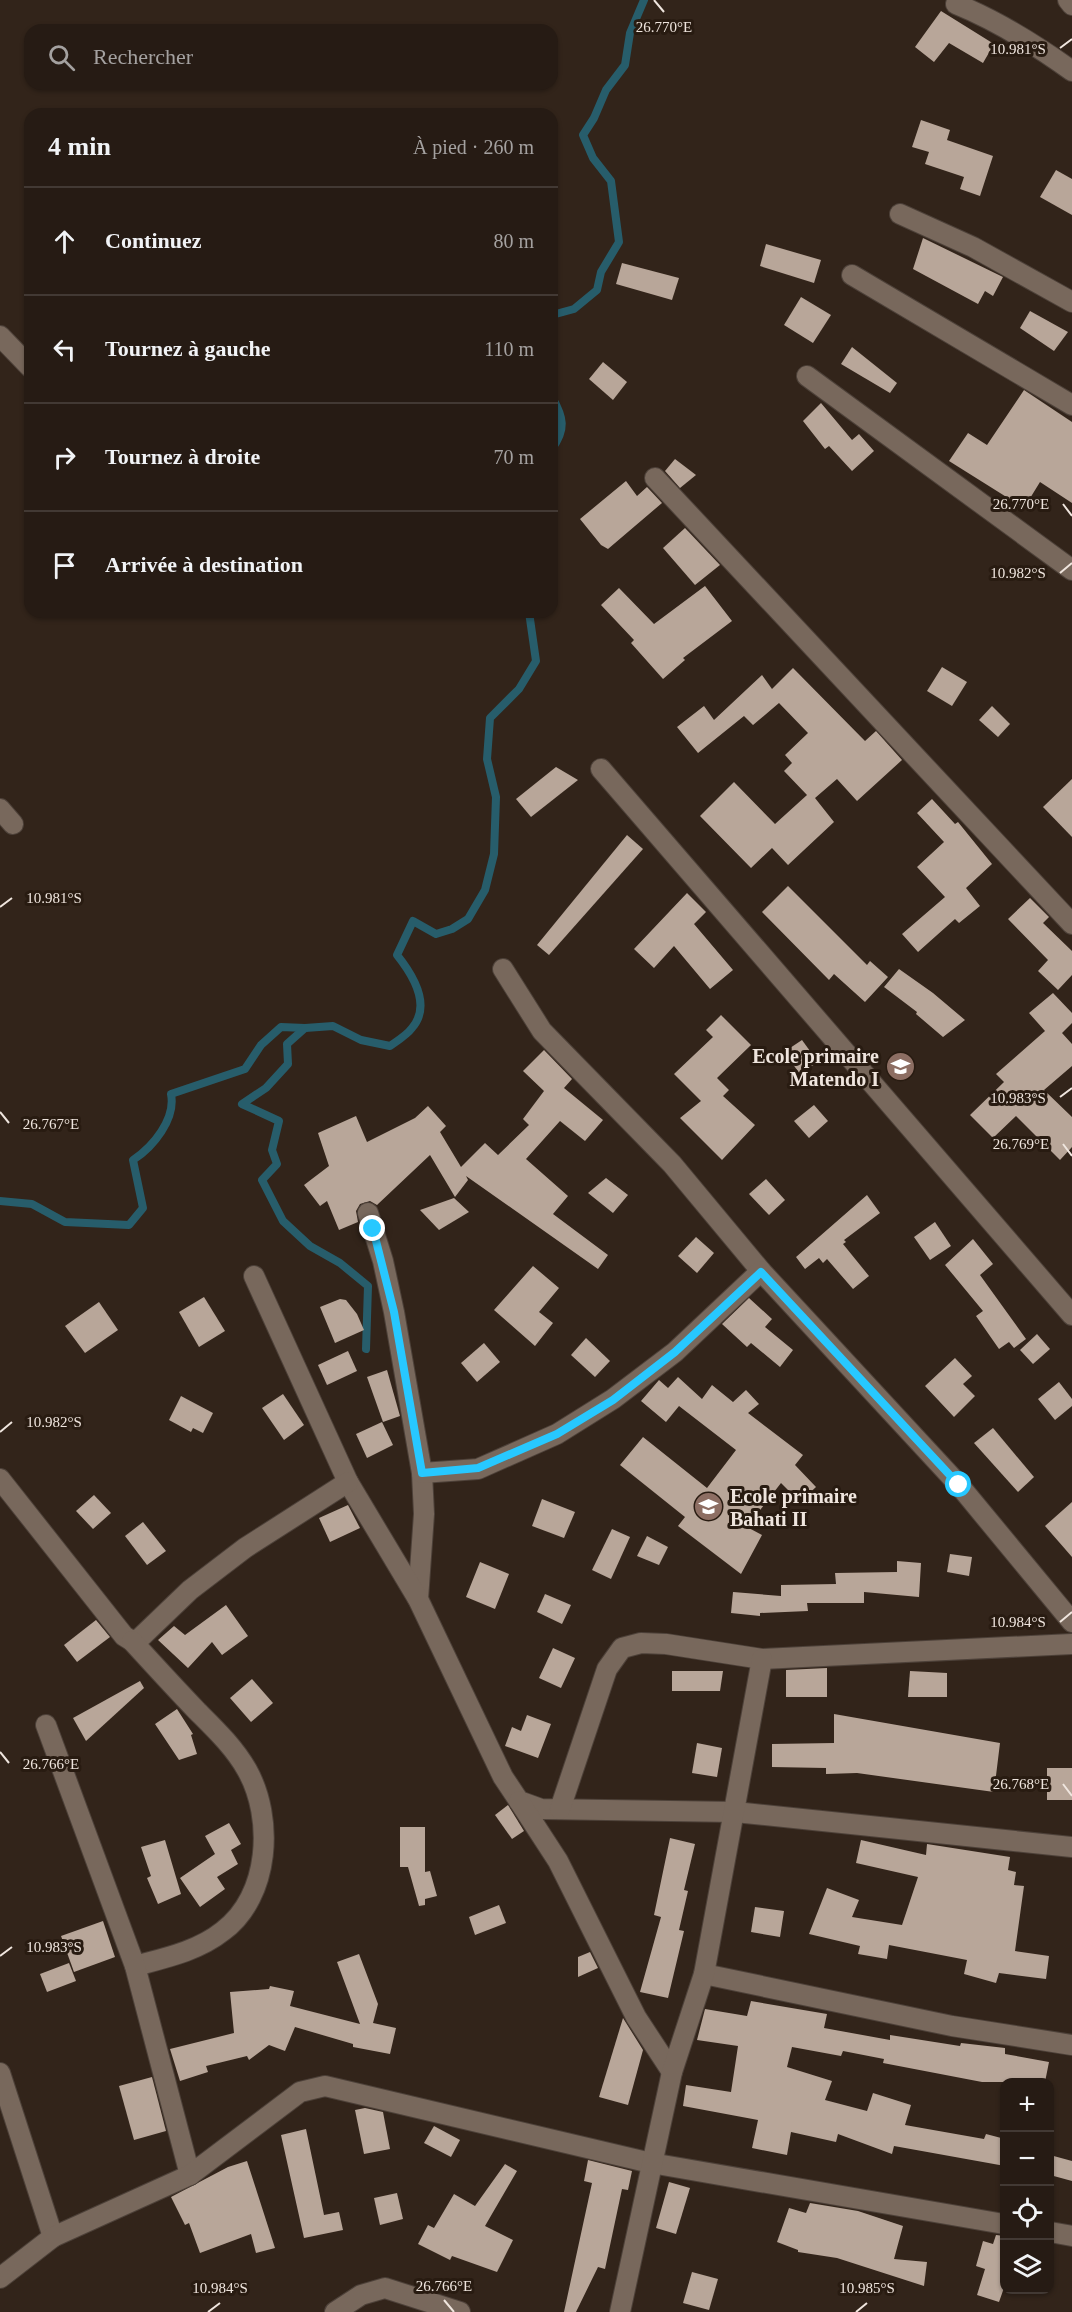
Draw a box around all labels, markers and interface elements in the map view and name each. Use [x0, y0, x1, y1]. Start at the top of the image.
text: 26.770°E [636, 19, 692, 35]
search box [24, 24, 558, 90]
icon: search [45, 41, 78, 74]
text: 10.981°S [990, 41, 1046, 57]
text: Rechercher [93, 44, 193, 69]
text: 4 min [48, 132, 111, 161]
text: À pied · 260 m [413, 136, 534, 158]
icon: ahead [48, 225, 81, 258]
text: Continuez [105, 228, 202, 253]
text: 80 m [493, 230, 534, 252]
icon: left [48, 333, 81, 366]
text: Tournez à gauche [105, 336, 270, 361]
text: 110 m [484, 338, 534, 360]
icon: right [48, 441, 81, 474]
text: Tournez à droite [105, 444, 260, 469]
text: 70 m [493, 446, 534, 468]
text: 26.770°E [993, 496, 1049, 512]
icon: arrive [48, 549, 81, 582]
text: Arrivée à destination [105, 552, 303, 577]
text: 10.982°S [990, 565, 1046, 581]
text: 10.981°S [26, 890, 82, 906]
place label: Ecole primaire Matendo I [752, 1045, 879, 1090]
school or university icon: Ecole primaire Matendo I [884, 1051, 916, 1083]
text: 10.983°S [990, 1090, 1046, 1106]
text: 26.767°E [23, 1116, 79, 1132]
text: 26.769°E [993, 1136, 1049, 1152]
route end [359, 1215, 385, 1241]
text: 10.982°S [26, 1414, 82, 1430]
route start [945, 1471, 971, 1497]
place label: Ecole primaire Bahati II [730, 1485, 857, 1530]
school or university icon: Ecole primaire Bahati II [693, 1491, 725, 1523]
text: 10.984°S [990, 1614, 1046, 1630]
text: 26.766°E [23, 1756, 79, 1772]
text: 26.768°E [993, 1776, 1049, 1792]
text: 10.983°S [26, 1939, 82, 1955]
map controls [1000, 2078, 1054, 2294]
button: + [1000, 2078, 1054, 2132]
button: − [1000, 2132, 1054, 2186]
button: locate [1000, 2186, 1054, 2240]
button: layers [1000, 2240, 1054, 2294]
text: 26.766°E [416, 2278, 472, 2294]
text: 10.984°S [192, 2280, 248, 2296]
text: 10.985°S [839, 2280, 895, 2296]

